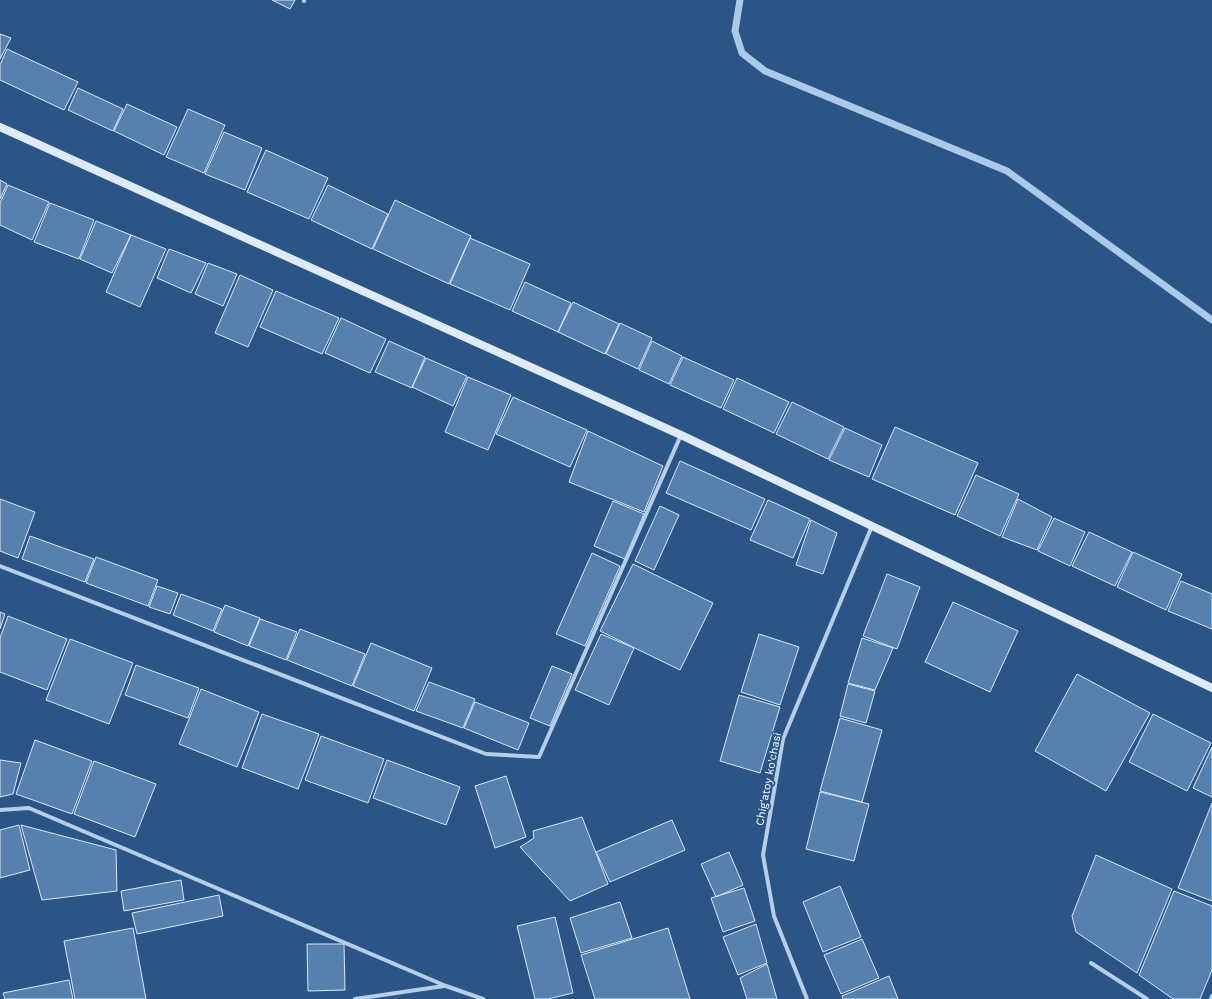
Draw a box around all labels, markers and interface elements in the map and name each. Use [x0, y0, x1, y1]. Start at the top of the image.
street label: Chig'atoy ko'chasi [753, 731, 784, 827]

